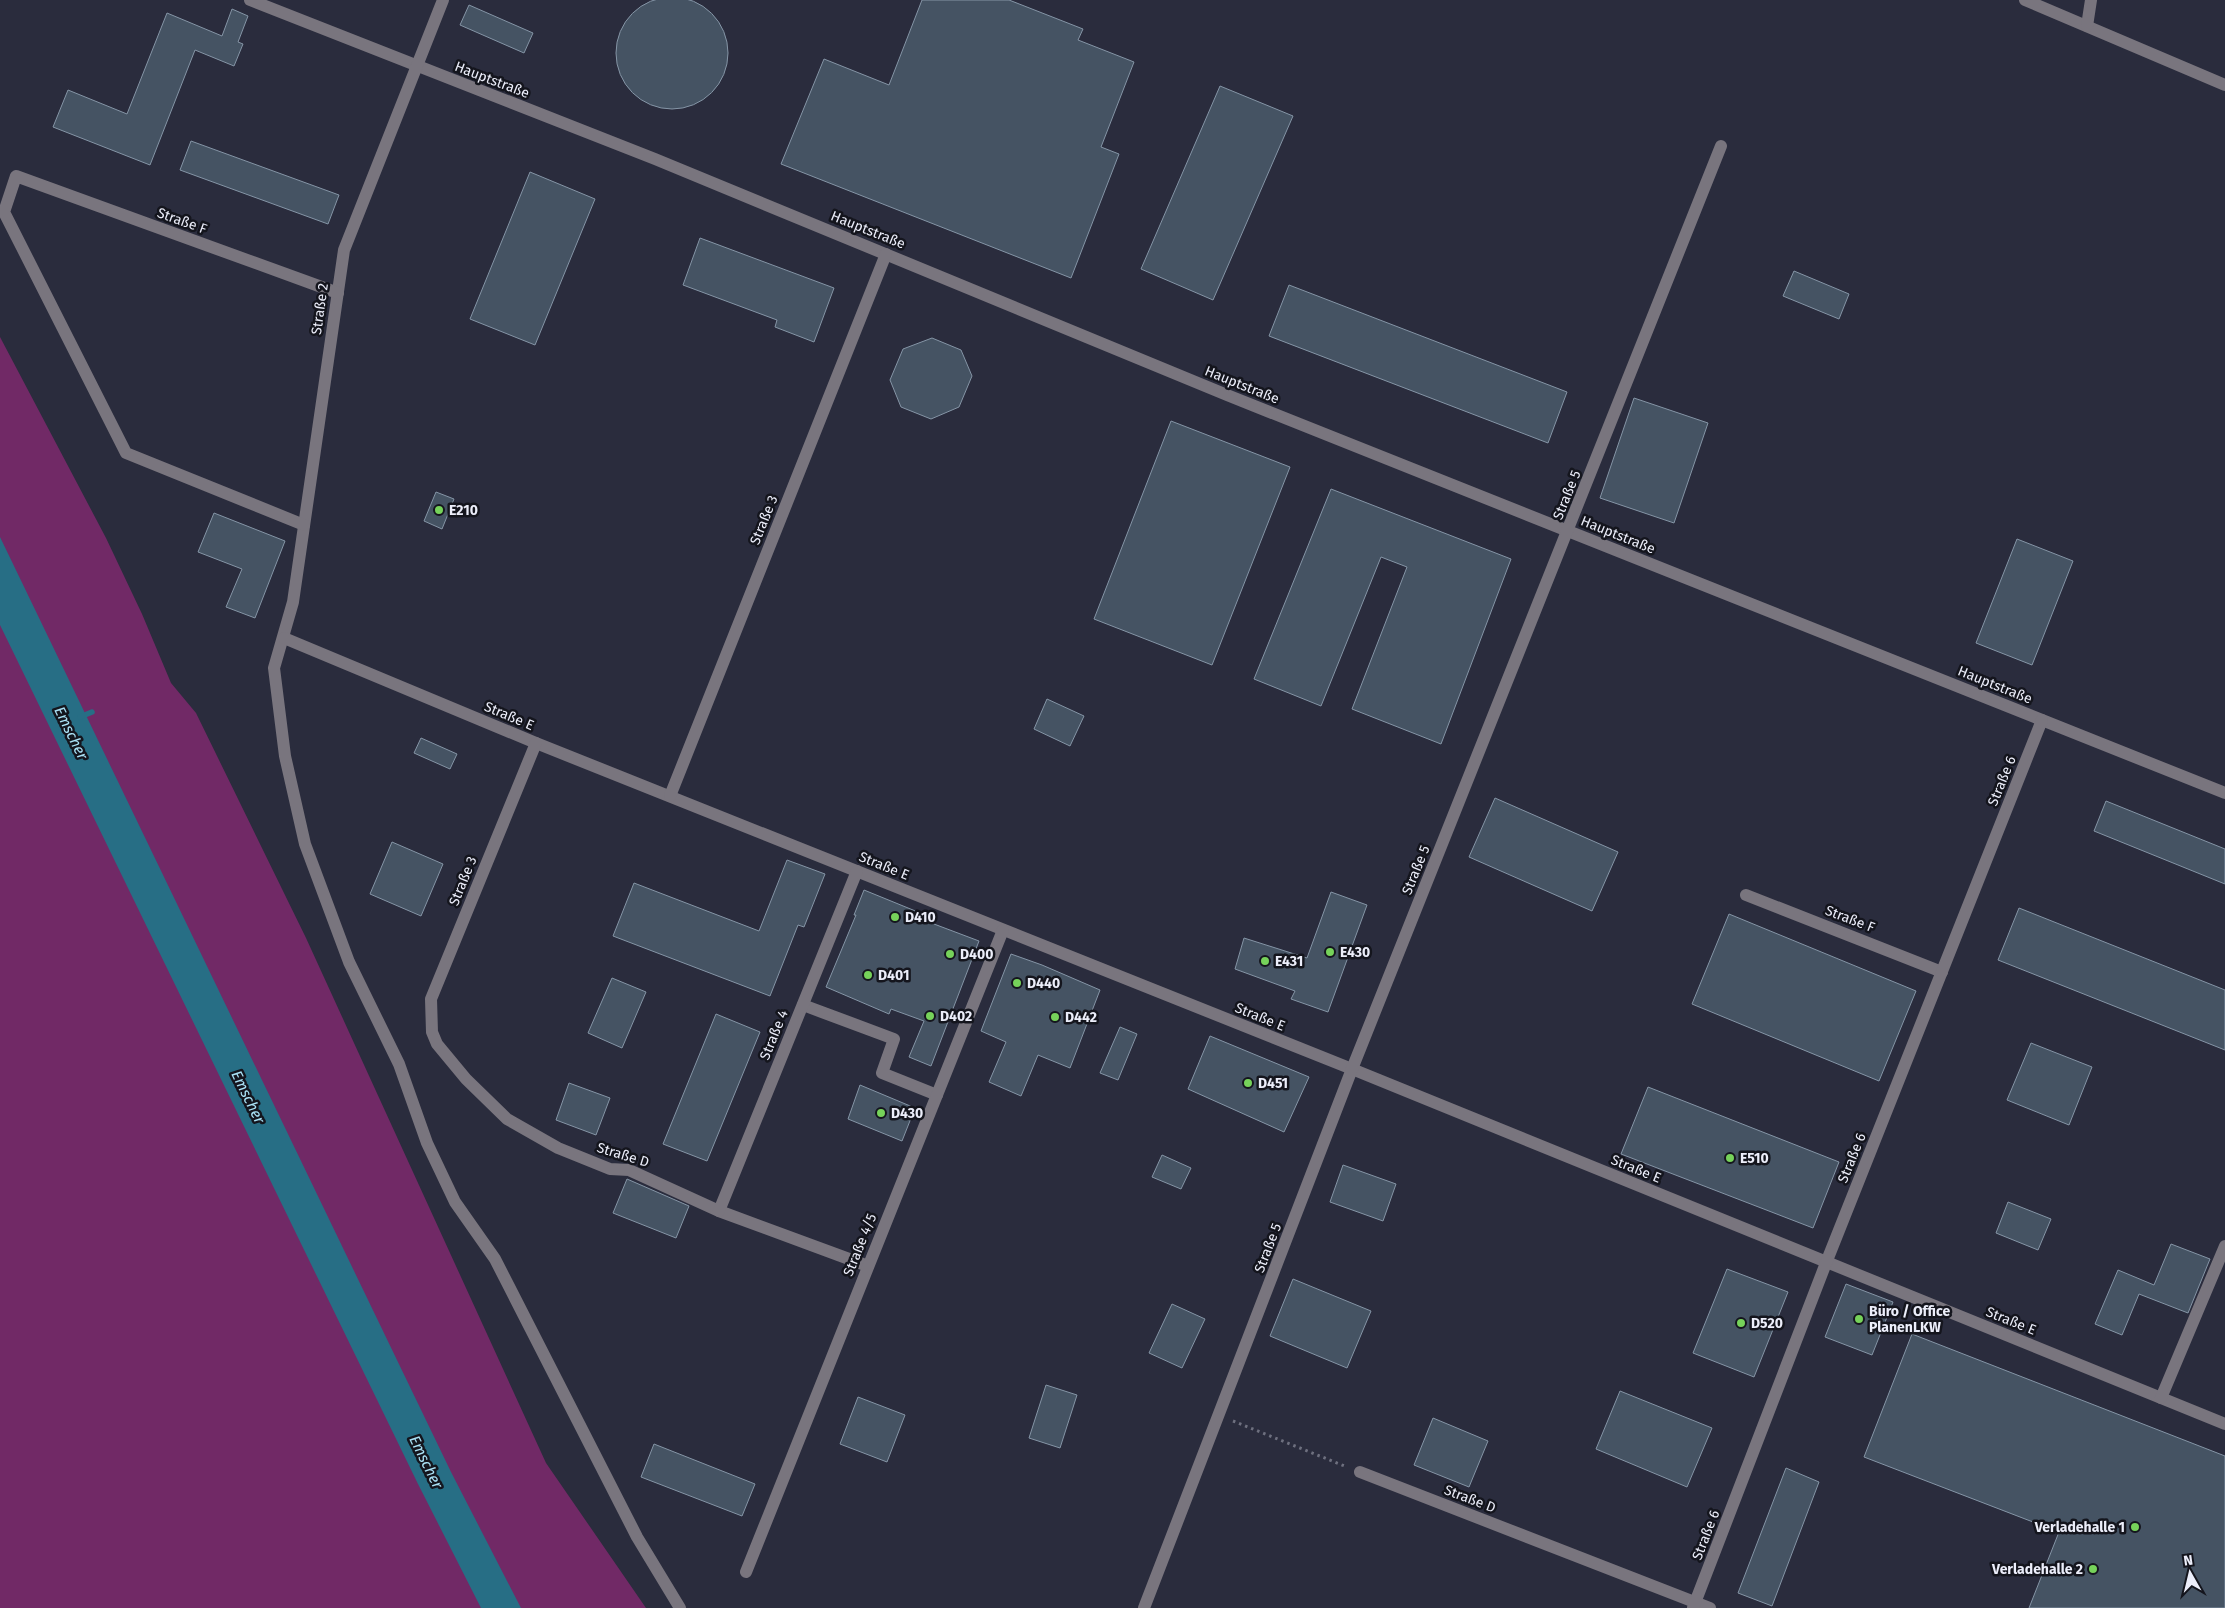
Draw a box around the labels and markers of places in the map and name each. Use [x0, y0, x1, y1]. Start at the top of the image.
place label: E210 [449, 502, 478, 519]
marker: E210 [433, 504, 445, 516]
place label: D410 [905, 909, 936, 926]
marker: D410 [889, 911, 901, 923]
place label: E430 [1340, 944, 1370, 961]
place label: D400 [960, 946, 993, 963]
marker: E430 [1324, 946, 1336, 958]
marker: D400 [944, 948, 956, 960]
place label: E431 [1275, 953, 1303, 970]
marker: E431 [1259, 955, 1271, 967]
place label: D401 [878, 967, 909, 984]
marker: D401 [862, 969, 874, 981]
place label: D440 [1027, 975, 1060, 992]
marker: D440 [1011, 977, 1023, 989]
place label: D402 [940, 1008, 972, 1025]
place label: D442 [1065, 1009, 1097, 1026]
marker: D402 [924, 1010, 936, 1022]
marker: D442 [1049, 1011, 1061, 1023]
place label: D451 [1258, 1075, 1288, 1092]
marker: D451 [1242, 1077, 1254, 1089]
place label: D430 [891, 1105, 923, 1122]
marker: D430 [875, 1107, 887, 1119]
place label: E510 [1740, 1150, 1769, 1167]
marker: E510 [1724, 1152, 1736, 1164]
place label: Büro / Office PlanenLKW [1869, 1303, 1950, 1336]
marker: Büro / Office PlanenLKW [1853, 1313, 1865, 1325]
place label: D520 [1751, 1315, 1783, 1332]
marker: D520 [1735, 1317, 1747, 1329]
place label: Verladehalle 1 [2034, 1519, 2125, 1536]
marker: Verladehalle 1 [2129, 1521, 2141, 1533]
place label: Verladehalle 2 [1991, 1561, 2083, 1578]
marker: Verladehalle 2 [2087, 1563, 2099, 1575]

